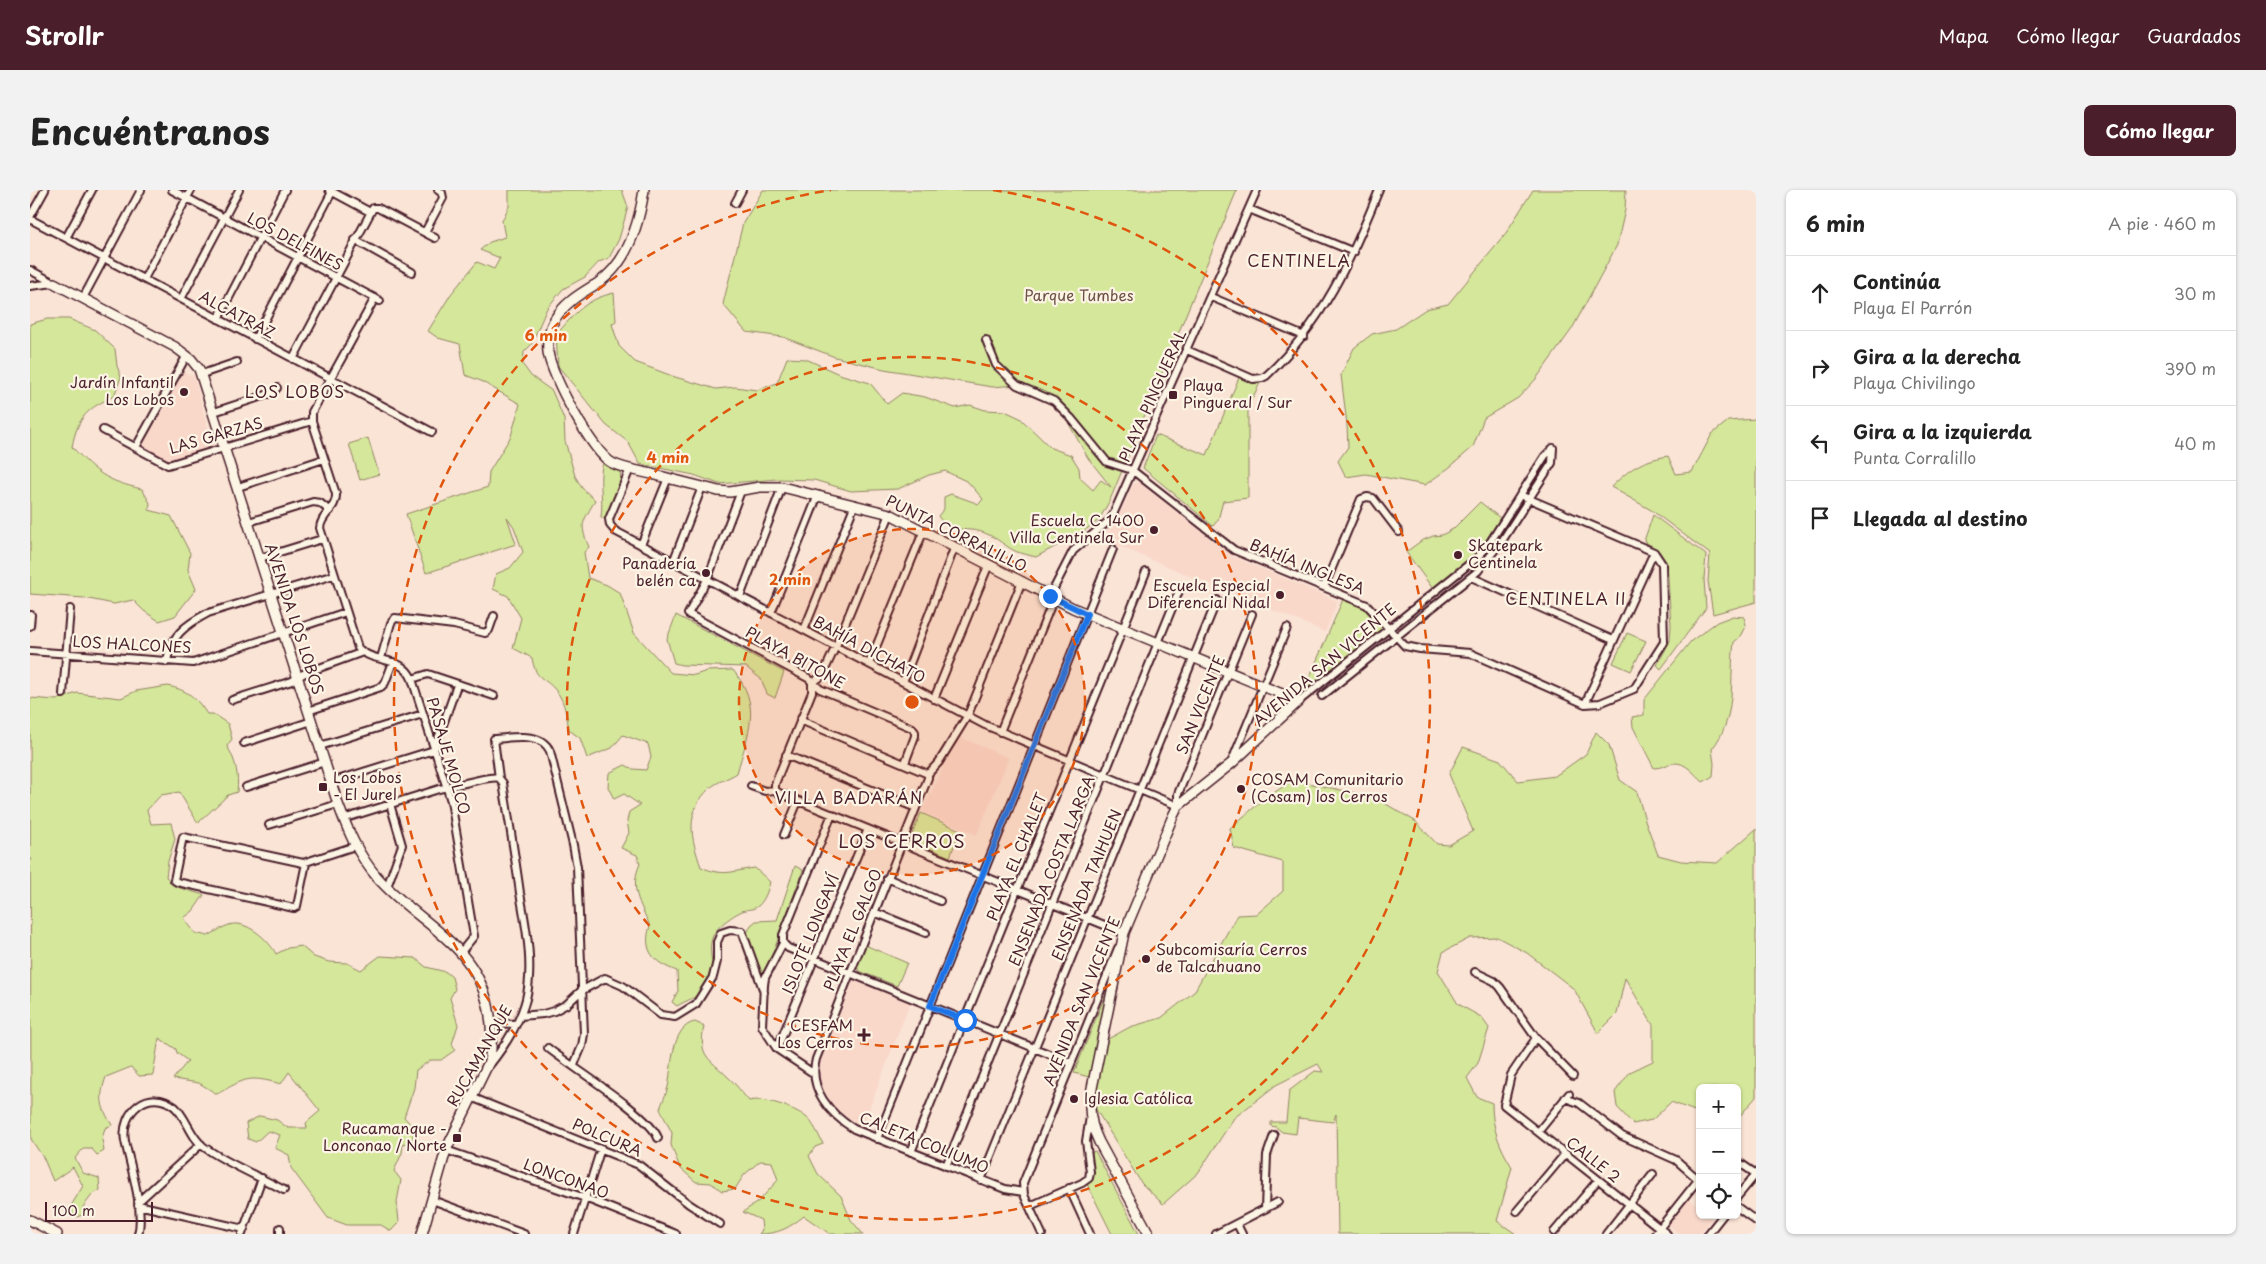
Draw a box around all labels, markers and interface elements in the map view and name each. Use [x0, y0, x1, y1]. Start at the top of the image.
text: Strollr [25, 17, 104, 53]
text: Mapa [1939, 22, 1988, 49]
text: Cómo llegar [2016, 22, 2119, 49]
text: Guardados [2147, 22, 2241, 49]
text: Encuéntranos [30, 104, 270, 157]
button: Cómo llegar [2084, 105, 2236, 156]
street label: LOS DELFINES [244, 206, 348, 276]
text: 6 min [1806, 207, 1865, 239]
text: A pie · 460 m [2108, 211, 2216, 235]
district label: CENTINELA [1247, 248, 1351, 272]
text: Continúa [1853, 267, 1941, 295]
icon: ahead [1806, 279, 1834, 307]
text: 30 m [2174, 281, 2216, 305]
park label: Parque Tumbes [1024, 283, 1134, 306]
street label: ALCATRAZ [195, 284, 280, 343]
text: Playa El Parrón [1853, 295, 1972, 319]
text: 6 min [525, 323, 567, 346]
street label: PLAYA PINGUERAL [1112, 325, 1191, 465]
text: Gira a la derecha [1853, 342, 2021, 370]
icon: right [1806, 354, 1834, 382]
text: 390 m [2165, 356, 2216, 380]
place label: Jardín Infantil Los Lobos [70, 370, 174, 410]
text: Playa Chivilingo [1853, 370, 1976, 394]
place label: Playa Pingueral / Sur [1183, 373, 1292, 413]
district label: LOS LOBOS [245, 379, 345, 403]
marker: Jardín Infantil Los Lobos [178, 386, 190, 398]
marker: Playa Pingueral / Sur [1167, 389, 1179, 401]
street label: LAS GARZAS [166, 410, 265, 459]
text: Gira a la izquierda [1853, 417, 2032, 445]
icon: left [1806, 429, 1834, 457]
text: 40 m [2174, 431, 2216, 455]
text: 4 min [647, 445, 689, 468]
text: Punta Corralillo [1853, 445, 1976, 469]
street label: PUNTA CORRALILLO [882, 488, 1031, 577]
icon: arrive [1806, 504, 1834, 532]
text: Llegada al destino [1853, 504, 2027, 532]
place label: Escuela C 1400 Villa Centinela Sur [1010, 508, 1144, 548]
marker: Escuela C 1400 Villa Centinela Sur [1148, 524, 1160, 536]
street label: BAHÍA INGLESA [1247, 532, 1368, 599]
place label: Skatepark Centinela [1468, 533, 1543, 573]
street label: AVENIDA LOS LOBOS [260, 540, 331, 697]
marker: Skatepark Centinela [1452, 549, 1464, 561]
place label: Panadería belén ca [622, 551, 697, 591]
marker: Panadería belén ca [700, 567, 712, 579]
text: 2 min [769, 567, 811, 590]
place label: Escuela Especial Diferencial Nidal [1147, 573, 1270, 613]
route end [1039, 585, 1062, 608]
district label: CENTINELA II [1505, 586, 1627, 610]
marker: Escuela Especial Diferencial Nidal [1274, 589, 1286, 601]
street label: AVENIDA SAN VICENTE [1247, 597, 1401, 731]
street label: BAHÍA DICHATO [809, 609, 930, 688]
street label: PLAYA BITONE [742, 620, 850, 694]
street label: LOS HALCONES [72, 629, 192, 658]
street label: SAN VICENTE [1169, 652, 1230, 757]
centre of rings [903, 693, 921, 711]
street label: PASAJE MOLCO [422, 694, 477, 817]
place label: Los Lobos - El Jurel [333, 765, 402, 805]
place label: COSAM Comunitario (Cosam) los Cerros [1251, 767, 1403, 807]
street label: ENSENADA COSTA LARGA [1002, 772, 1099, 969]
marker: Los Lobos - El Jurel [317, 781, 329, 793]
marker: COSAM Comunitario (Cosam) los Cerros [1235, 783, 1247, 795]
district label: VILLA BADARÁN [775, 785, 923, 809]
street label: PLAYA EL CHALET [979, 788, 1052, 924]
street label: ENSENADA TAIHUEN [1045, 805, 1126, 964]
district label: LOS CERROS [838, 827, 966, 854]
street label: PLAYA EL GALGO [817, 865, 887, 994]
street label: ISLOTE LONGAVÍ [775, 869, 844, 997]
street label: AVENIDA SAN VICENTE [1036, 912, 1125, 1089]
place label: Subcomisaría Cerros de Talcahuano [1156, 937, 1307, 977]
marker: Subcomisaría Cerros de Talcahuano [1140, 953, 1152, 965]
street label: RUCAMANQUE [440, 1000, 517, 1110]
route start [954, 1009, 977, 1032]
place label: CESFAM Los Cerros [777, 1013, 853, 1053]
marker: CESFAM Los Cerros [857, 1028, 871, 1042]
map controls [1696, 1084, 1741, 1219]
button: + [1696, 1084, 1741, 1129]
place label: Iglesia Católica [1084, 1086, 1193, 1109]
marker: Iglesia Católica [1068, 1093, 1080, 1105]
street label: CALETA COLIUMO [856, 1105, 993, 1178]
street label: POLCURA [569, 1112, 646, 1162]
place label: Rucamanque - Lonconao / Norte [323, 1116, 447, 1156]
button: − [1696, 1129, 1741, 1174]
street label: CALLE 2 [1562, 1130, 1626, 1187]
marker: Rucamanque - Lonconao / Norte [451, 1132, 463, 1144]
street label: LONCONAO [521, 1152, 612, 1204]
button: locate [1696, 1174, 1741, 1219]
scale bar [45, 1199, 152, 1222]
text: 100 m [52, 1200, 95, 1221]

